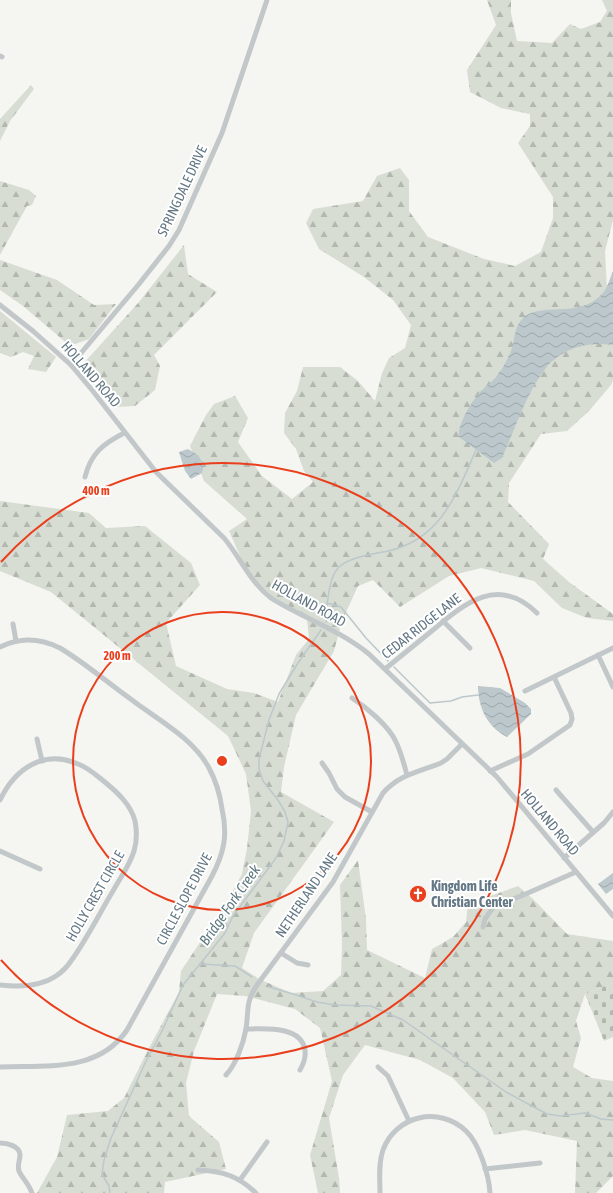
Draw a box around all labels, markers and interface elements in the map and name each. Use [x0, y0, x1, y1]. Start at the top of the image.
street label: SPRINGDALE DRIVE [154, 143, 210, 239]
street label: HOLLAND ROAD [58, 338, 124, 410]
text: 400 m [81, 484, 110, 498]
street label: HOLLAND ROAD [269, 576, 349, 630]
street label: CEDAR RIDGE LANE [378, 590, 464, 662]
text: 200 m [103, 649, 131, 663]
centre of rings [215, 754, 229, 768]
street label: HOLLAND ROAD [518, 786, 583, 859]
street label: HOLLY CREST CIRCLE [63, 848, 127, 944]
street label: CIRCLE SLOPE DRIVE [153, 850, 215, 948]
street label: NETHERLAND LANE [272, 850, 340, 940]
water label: Bridge Fork Creek [196, 861, 264, 948]
place label: Kingdom Life Christian Center [431, 878, 514, 910]
church icon: Kingdom Life Christian Center [408, 884, 428, 904]

